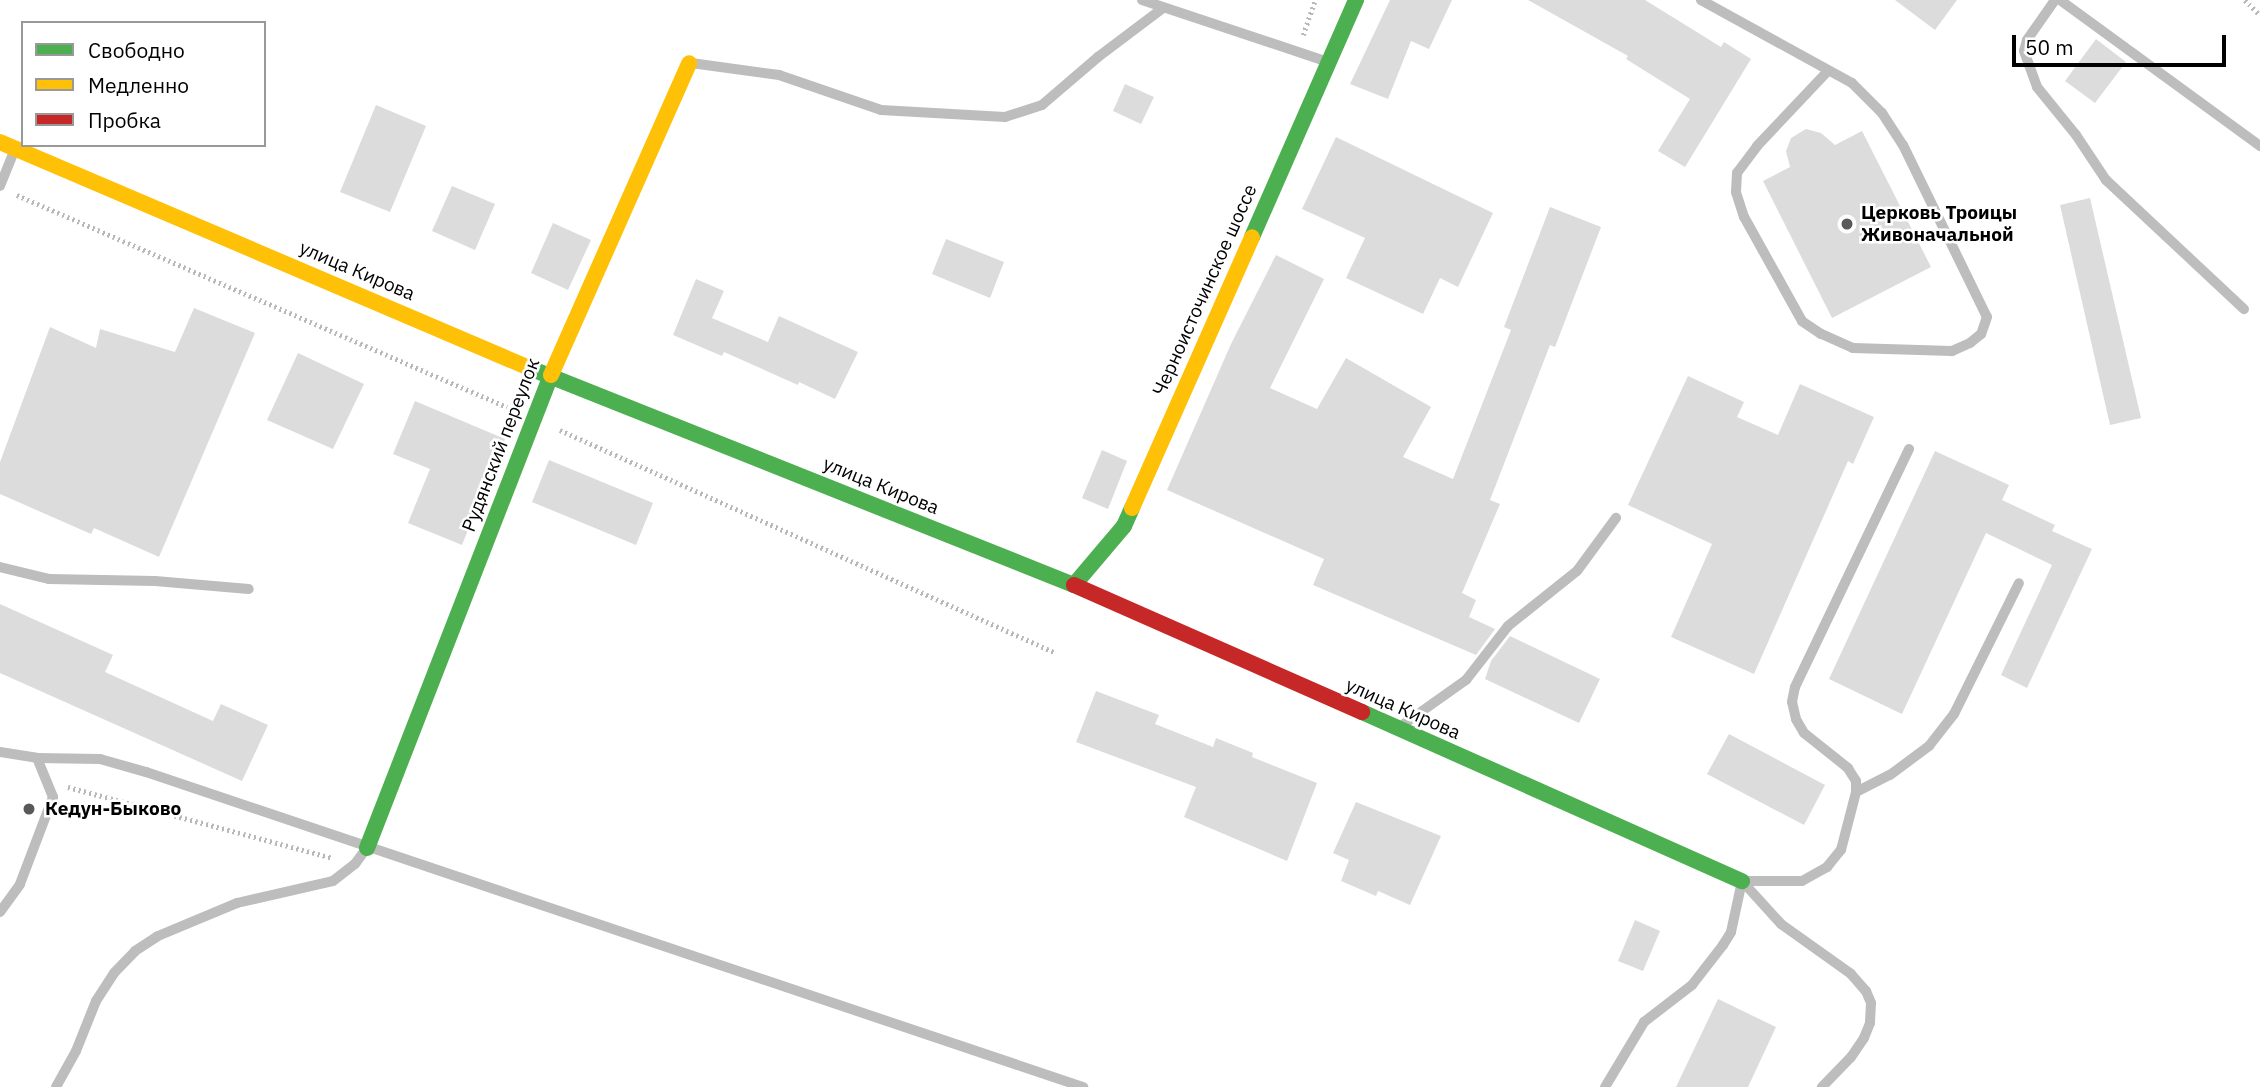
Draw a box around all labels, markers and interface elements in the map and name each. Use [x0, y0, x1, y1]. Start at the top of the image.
legend [21, 21, 266, 147]
scale bar [2015, 21, 2228, 65]
text: 50 m [2025, 33, 2074, 61]
text: Свободно [88, 36, 185, 64]
text: Медленно [88, 71, 189, 99]
text: Пробка [88, 106, 161, 134]
street label: Черноисточинское шоссе [1148, 181, 1262, 399]
place label: Церковь Троицы Живоначальной [1861, 202, 2017, 246]
marker: Церковь Троицы Живоначальной [1839, 216, 1855, 232]
street label: улица Кирова [296, 236, 418, 306]
street label: Рудянский переулок [457, 355, 545, 535]
street label: улица Кирова [820, 452, 942, 520]
street label: улица Кирова [1342, 674, 1464, 744]
place label: Кедун-Быково [45, 798, 181, 820]
marker: Кедун-Быково [19, 799, 39, 819]

